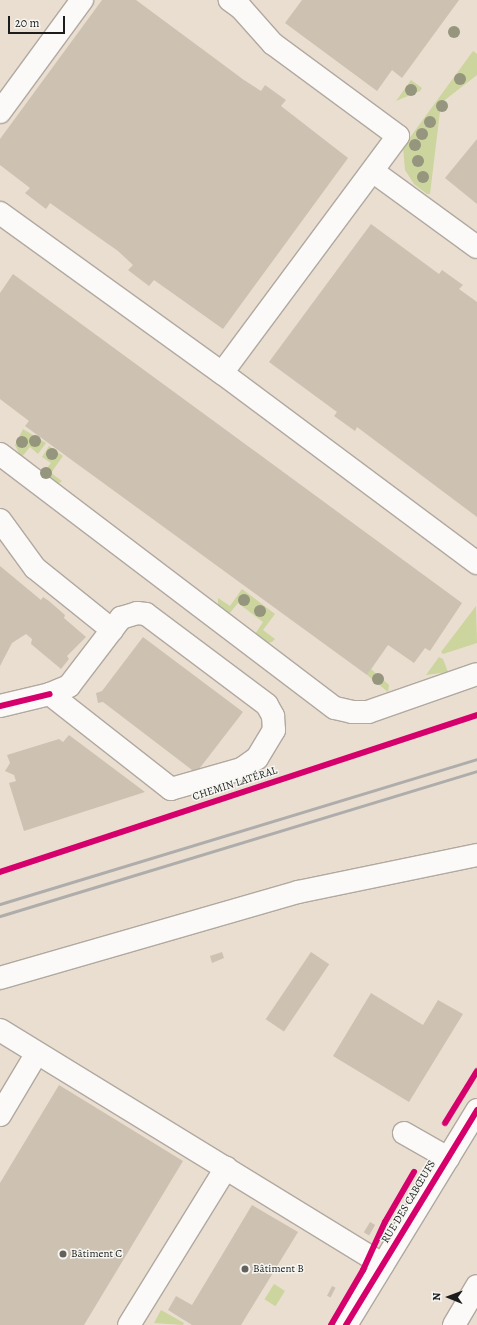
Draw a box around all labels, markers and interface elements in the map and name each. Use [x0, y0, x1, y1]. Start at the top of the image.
scale bar [10, 8, 67, 34]
text: 20 m [15, 15, 39, 31]
street label: CHEMIN LATÉRAL [191, 764, 279, 804]
street label: RUE DES CABŒUFS [379, 1158, 439, 1246]
place label: Bâtiment C [71, 1247, 122, 1261]
marker: Bâtiment C [58, 1249, 68, 1259]
place label: Bâtiment B [253, 1262, 304, 1276]
marker: Bâtiment B [240, 1264, 250, 1274]
north arrow [429, 1277, 469, 1317]
text: N [429, 1293, 444, 1301]

